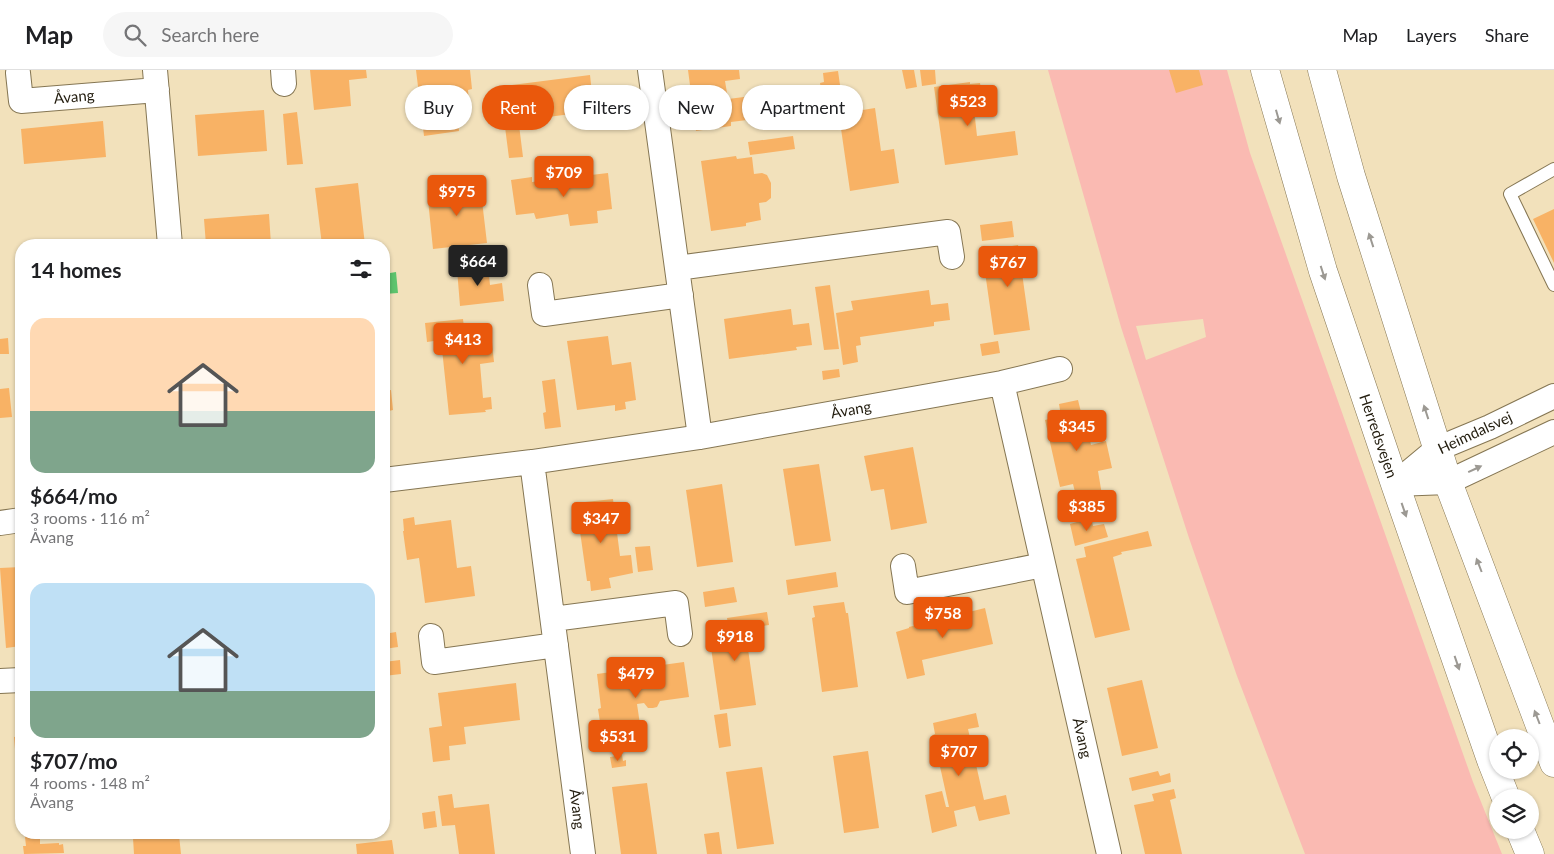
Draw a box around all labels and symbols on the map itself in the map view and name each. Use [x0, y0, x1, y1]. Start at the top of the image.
street label: Åvang [53, 85, 95, 107]
pin: $523 [938, 85, 998, 127]
one-way arrow [1275, 109, 1283, 124]
pin: $709 [534, 156, 594, 198]
pin: $975 [427, 174, 487, 217]
one-way arrow [1367, 233, 1375, 248]
pin: $664 [448, 244, 508, 287]
pin: $767 [978, 246, 1038, 288]
one-way arrow [1320, 266, 1328, 281]
pin: $413 [433, 322, 493, 365]
street label: Herredsvejen [1356, 391, 1402, 480]
street label: Åvang [829, 397, 873, 421]
one-way arrow [1421, 404, 1429, 419]
street label: Heimdalsvej [1435, 407, 1515, 457]
pin: $345 [1047, 410, 1107, 452]
one-way arrow [1468, 465, 1482, 473]
pin: $385 [1057, 490, 1117, 532]
pin: $347 [571, 502, 631, 544]
one-way arrow [1400, 502, 1408, 517]
one-way arrow [1475, 558, 1482, 573]
pin: $758 [913, 596, 973, 639]
pin: $918 [705, 620, 765, 662]
pin: $479 [606, 656, 666, 699]
one-way arrow [1453, 656, 1461, 671]
one-way arrow [1533, 710, 1540, 725]
street label: Åvang [1070, 716, 1096, 760]
pin: $531 [588, 720, 648, 762]
pin: $707 [929, 734, 989, 777]
street label: Åvang [567, 788, 589, 830]

